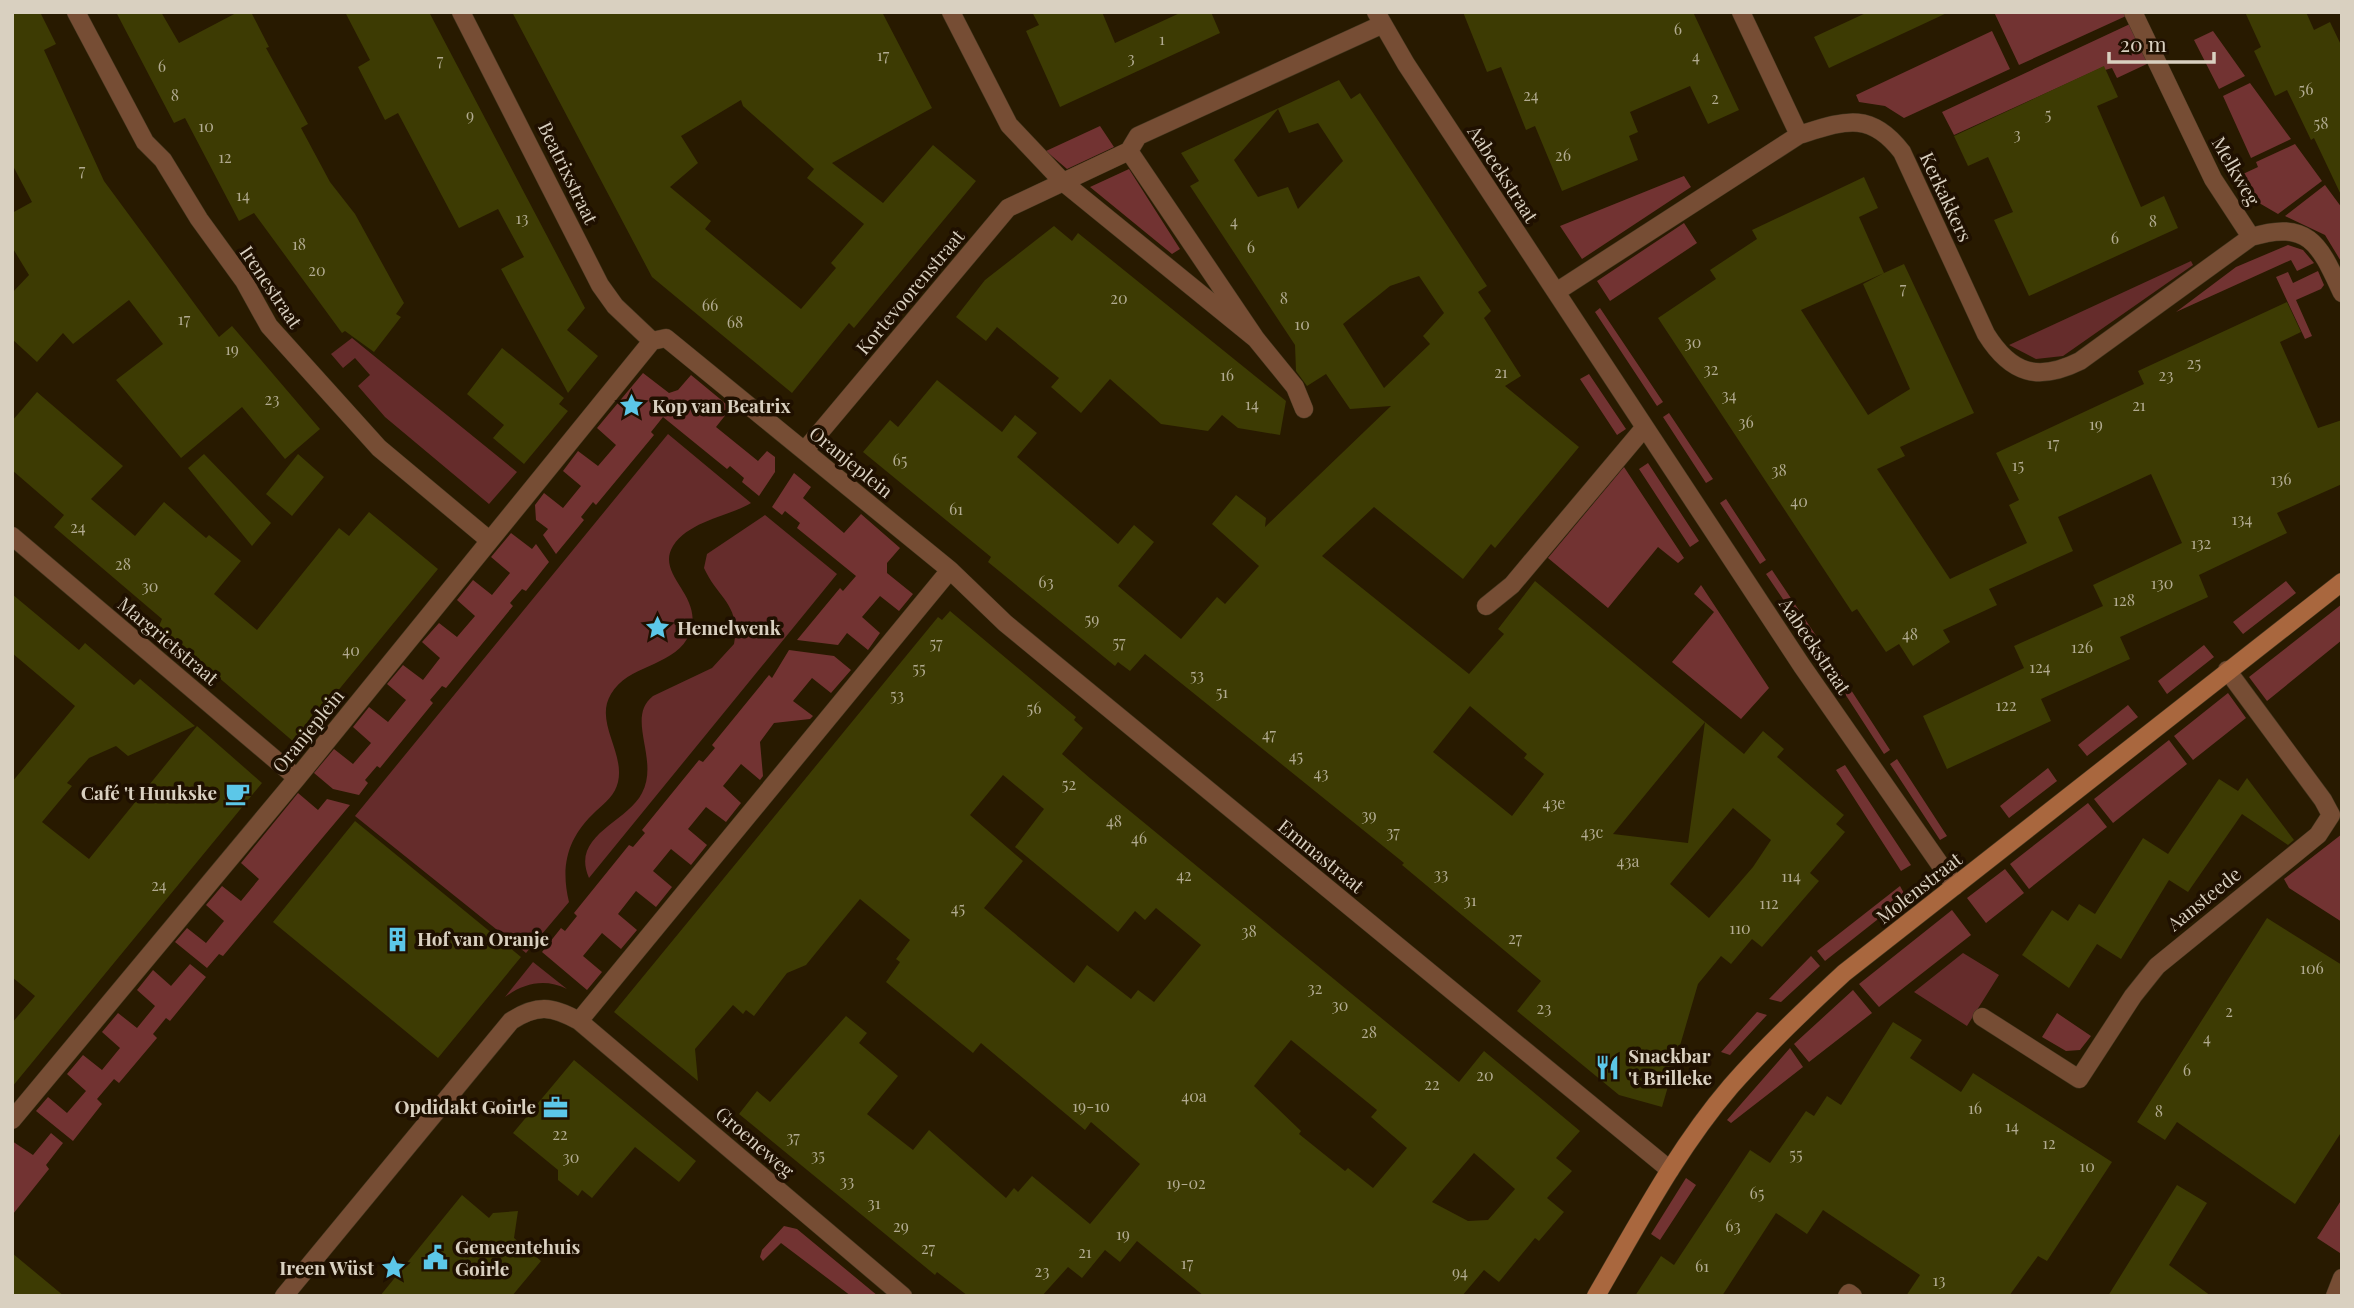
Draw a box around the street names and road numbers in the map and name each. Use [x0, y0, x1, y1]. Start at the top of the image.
street label: Beatrixstraat [533, 117, 605, 228]
street label: Aabeekstraat [1462, 119, 1545, 227]
street label: Melkweg [2207, 131, 2267, 210]
street label: Kerkakkers [1915, 147, 1979, 246]
street label: Kortevoorenstraat [849, 223, 969, 359]
street label: Irenestraat [235, 240, 309, 333]
street label: Oranjeplein [804, 419, 899, 503]
street label: Margrietstraat [113, 590, 225, 690]
street label: Aabeekstraat [1773, 591, 1858, 699]
street label: Oranjeplein [265, 683, 349, 778]
street label: Emmastraat [1273, 812, 1370, 898]
street label: Molenstraat [1870, 845, 1967, 929]
street label: Aansteede [2160, 860, 2246, 937]
street label: Groeneweg [711, 1100, 801, 1183]

